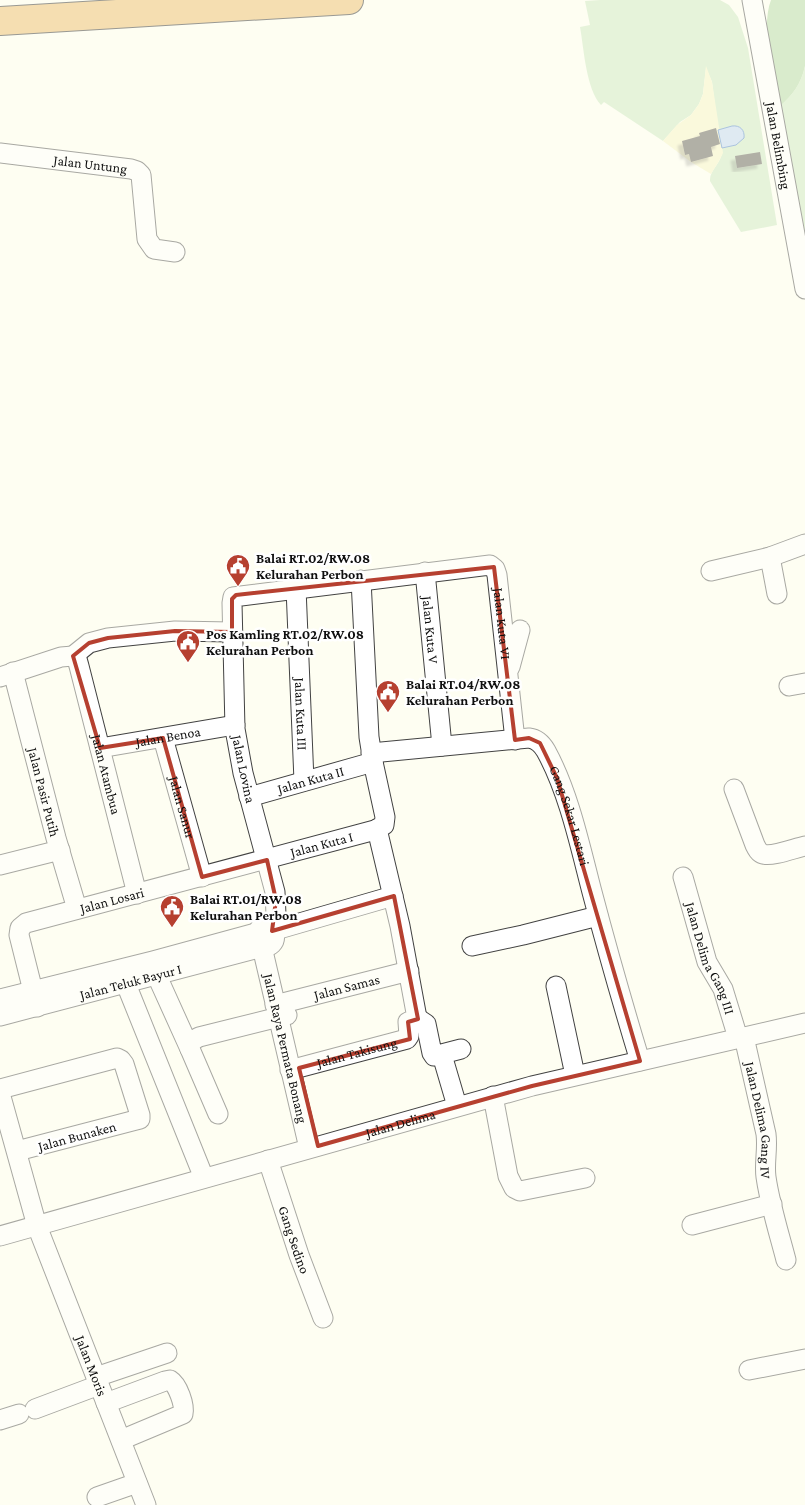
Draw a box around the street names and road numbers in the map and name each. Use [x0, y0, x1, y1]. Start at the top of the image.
street label: Jalan Belimbing [762, 99, 795, 191]
street label: Jalan Untung [51, 151, 128, 176]
street label: Jalan Kuta VI [490, 585, 514, 660]
street label: Jalan Kuta V [419, 593, 442, 664]
street label: Jalan Kuta III [292, 675, 311, 751]
street label: Jalan Benoa [132, 723, 202, 750]
street label: Jalan Atambua [88, 731, 125, 817]
street label: Jalan Lovina [229, 732, 259, 805]
street label: Jalan Pasir Putih [24, 744, 63, 839]
street label: Jalan Kuta II [274, 763, 346, 797]
street label: Gang Sekar Lestari [546, 763, 593, 868]
street label: Jalan Sanur [166, 772, 199, 840]
street label: Jalan Kuta I [287, 828, 355, 861]
street label: Jalan Losari [76, 884, 146, 917]
street label: Jalan Delima Gang III [682, 898, 738, 1016]
street label: Jalan Teluk Bayur I [76, 961, 183, 1003]
street label: Jalan Raya Permata Bonang [260, 970, 311, 1125]
street label: Jalan Samas [310, 971, 381, 1003]
street label: Jalan Takisung [313, 1034, 399, 1071]
street label: Jalan Delima Gang IV [741, 1058, 775, 1180]
street label: Jalan Delima [362, 1106, 437, 1141]
street label: Jalan Bunaken [34, 1118, 118, 1155]
street label: Gang Sedino [276, 1204, 313, 1276]
street label: Jalan Moris [72, 1331, 111, 1398]

